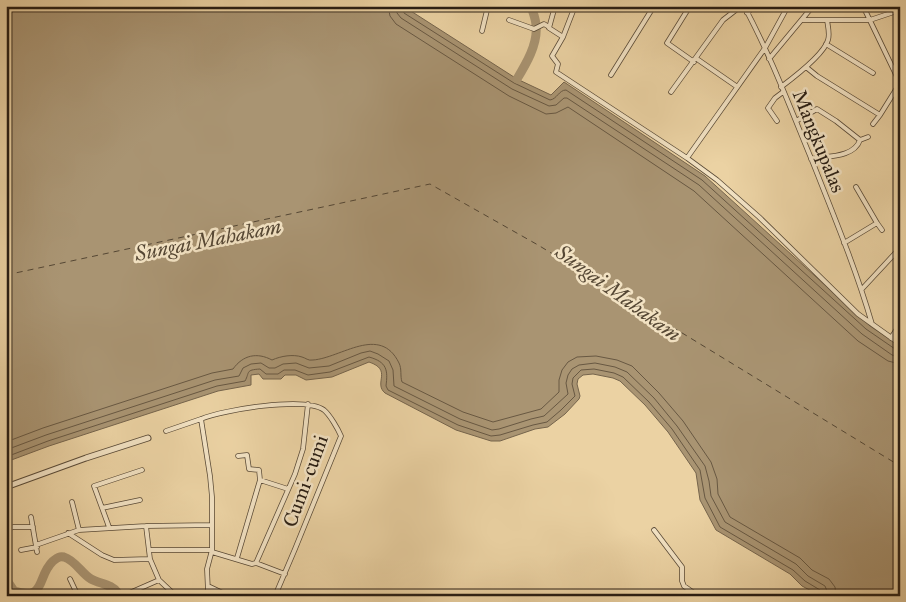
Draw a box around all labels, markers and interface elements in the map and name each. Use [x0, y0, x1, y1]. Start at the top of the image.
street label: Mangkupalas [787, 86, 850, 196]
water label: Sungai Mahakam [132, 213, 284, 267]
water label: Sungai Mahakam [549, 238, 686, 347]
street label: Cumi-cumi [277, 431, 333, 530]

